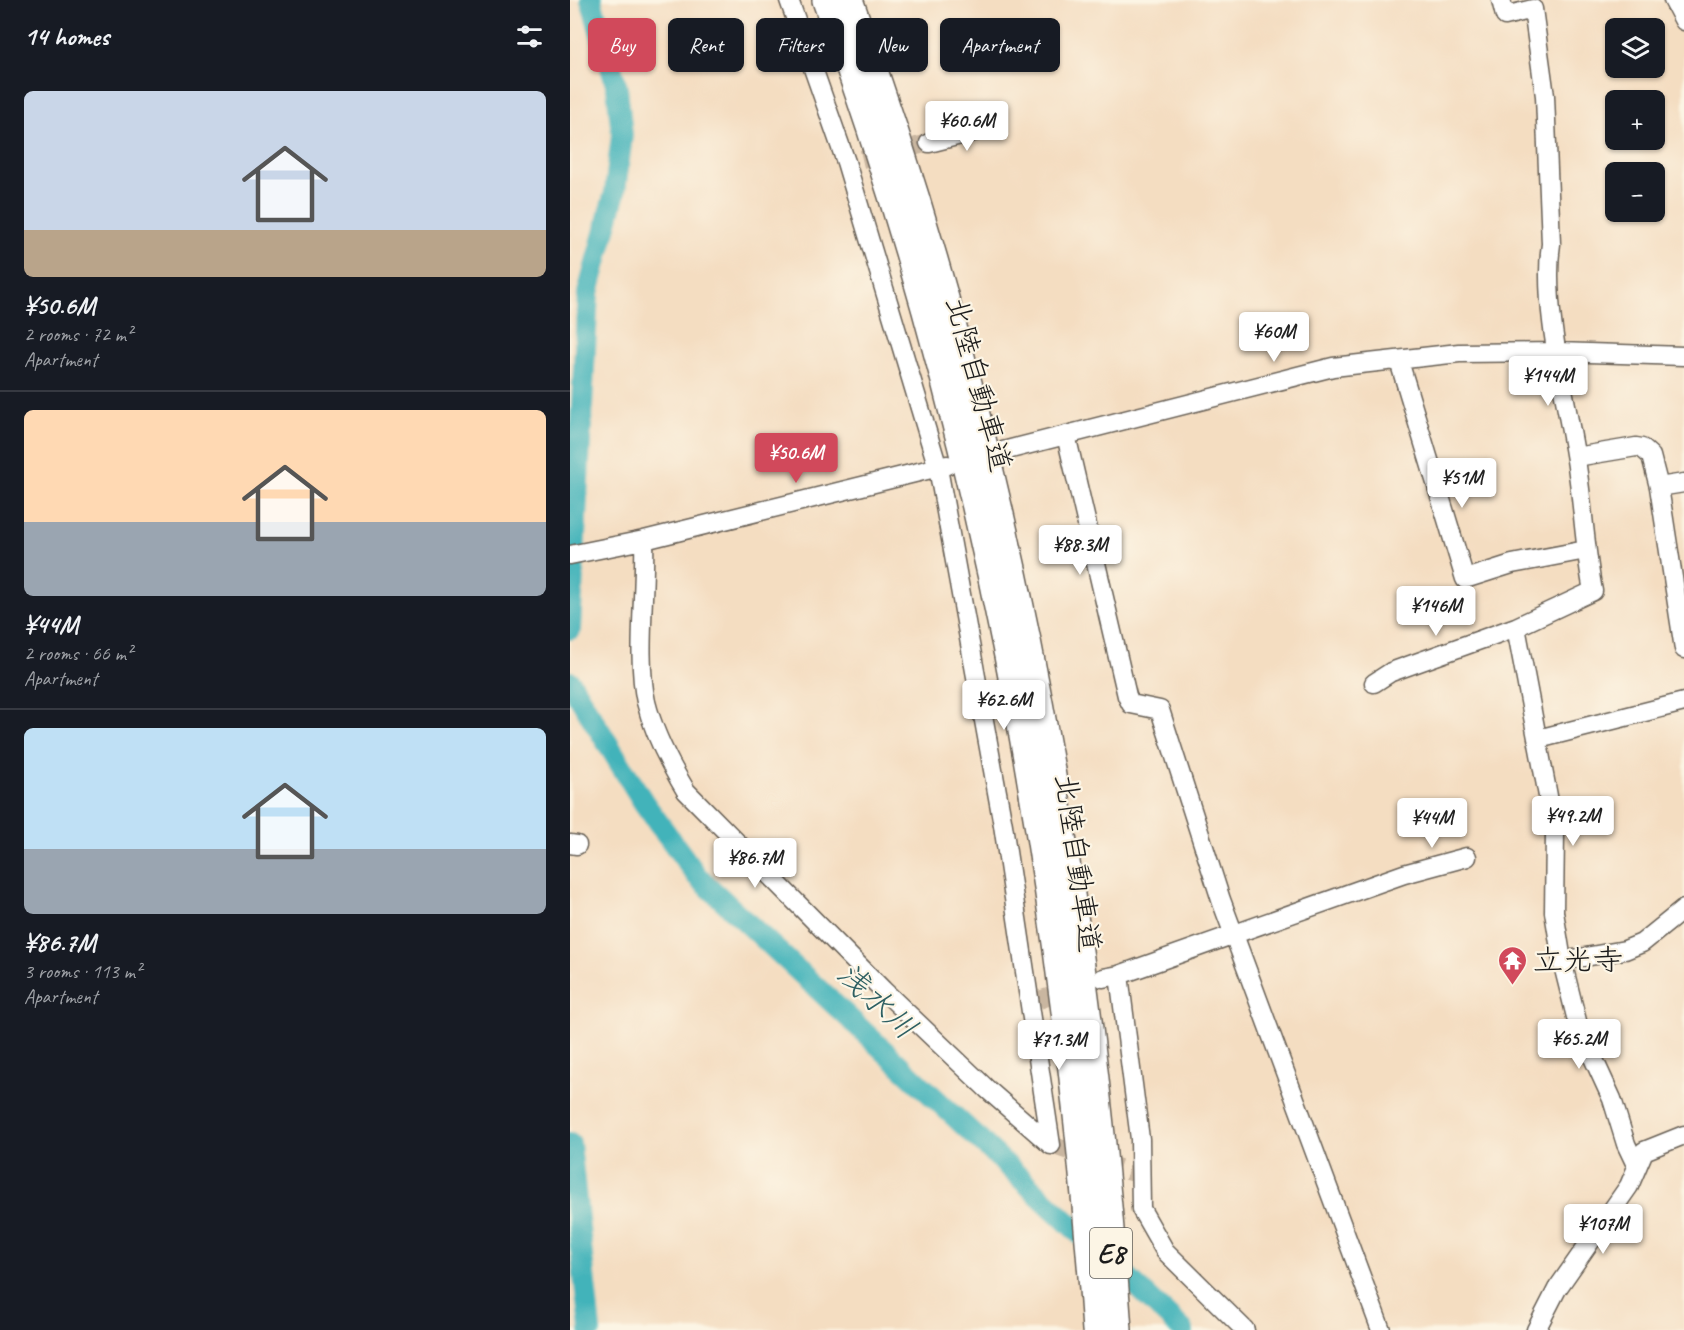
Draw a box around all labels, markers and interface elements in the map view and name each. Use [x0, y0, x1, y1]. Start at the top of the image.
chip: Buy [588, 18, 656, 72]
chip: Rent [668, 18, 744, 72]
chip: Filters [756, 18, 844, 72]
chip: New [856, 18, 928, 72]
chip: Apartment [940, 18, 1060, 72]
map controls [1605, 18, 1665, 222]
button: layers [1605, 18, 1665, 78]
text: 14 homes [24, 20, 109, 53]
icon: filters [513, 20, 546, 53]
button: + [1605, 90, 1665, 150]
pin: ¥60.6M [918, 101, 1016, 152]
text: ¥60.6M [939, 108, 995, 133]
icon: home [231, 130, 339, 238]
button: − [1605, 162, 1665, 222]
text: ¥50.6M [24, 289, 95, 322]
street label: 北陸自動車道 [937, 292, 1021, 476]
pin: ¥60M [1238, 312, 1310, 363]
text: ¥60M [1253, 319, 1295, 344]
text: 2 rooms · 72 m² [24, 322, 132, 347]
text: Apartment [24, 347, 97, 372]
pin: ¥144M [1506, 356, 1590, 407]
text: ¥144M [1523, 363, 1573, 388]
pin: ¥50.6M [747, 433, 845, 484]
text: ¥50.6M [769, 440, 823, 465]
icon: home [231, 449, 339, 557]
pin: ¥51M [1426, 458, 1498, 509]
text: ¥51M [1441, 465, 1483, 490]
pin: ¥88.3M [1031, 525, 1129, 576]
text: ¥88.3M [1053, 532, 1107, 557]
pin: ¥146M [1394, 586, 1478, 637]
text: ¥146M [1411, 593, 1462, 618]
text: ¥44M [24, 608, 78, 641]
text: 2 rooms · 66 m² [24, 641, 132, 666]
text: Apartment [24, 666, 97, 691]
pin: ¥62.6M [955, 680, 1053, 731]
text: ¥62.6M [976, 687, 1032, 712]
icon: home [231, 767, 339, 875]
street label: 北陸自動車道 [1047, 771, 1109, 955]
pin: ¥49.2M [1524, 796, 1622, 847]
pin: ¥44M [1396, 798, 1468, 849]
text: ¥49.2M [1546, 803, 1600, 828]
text: ¥44M [1411, 805, 1453, 830]
pin: ¥86.7M [706, 838, 804, 889]
text: ¥86.7M [728, 845, 782, 870]
text: ¥86.7M [24, 926, 95, 959]
place label: 立光寺 [1533, 941, 1623, 979]
temple icon: 立光寺 [1496, 944, 1528, 986]
water label: 浅水川 [828, 953, 926, 1049]
text: 3 rooms · 113 m² [24, 959, 141, 984]
text: Apartment [24, 984, 97, 1009]
pin: ¥65.2M [1530, 1019, 1628, 1070]
pin: ¥71.3M [1010, 1020, 1108, 1071]
text: ¥65.2M [1552, 1026, 1606, 1051]
text: ¥71.3M [1032, 1027, 1086, 1052]
pin: ¥107M [1561, 1204, 1645, 1255]
text: ¥107M [1578, 1211, 1628, 1236]
road number: E8 [1090, 1228, 1132, 1278]

